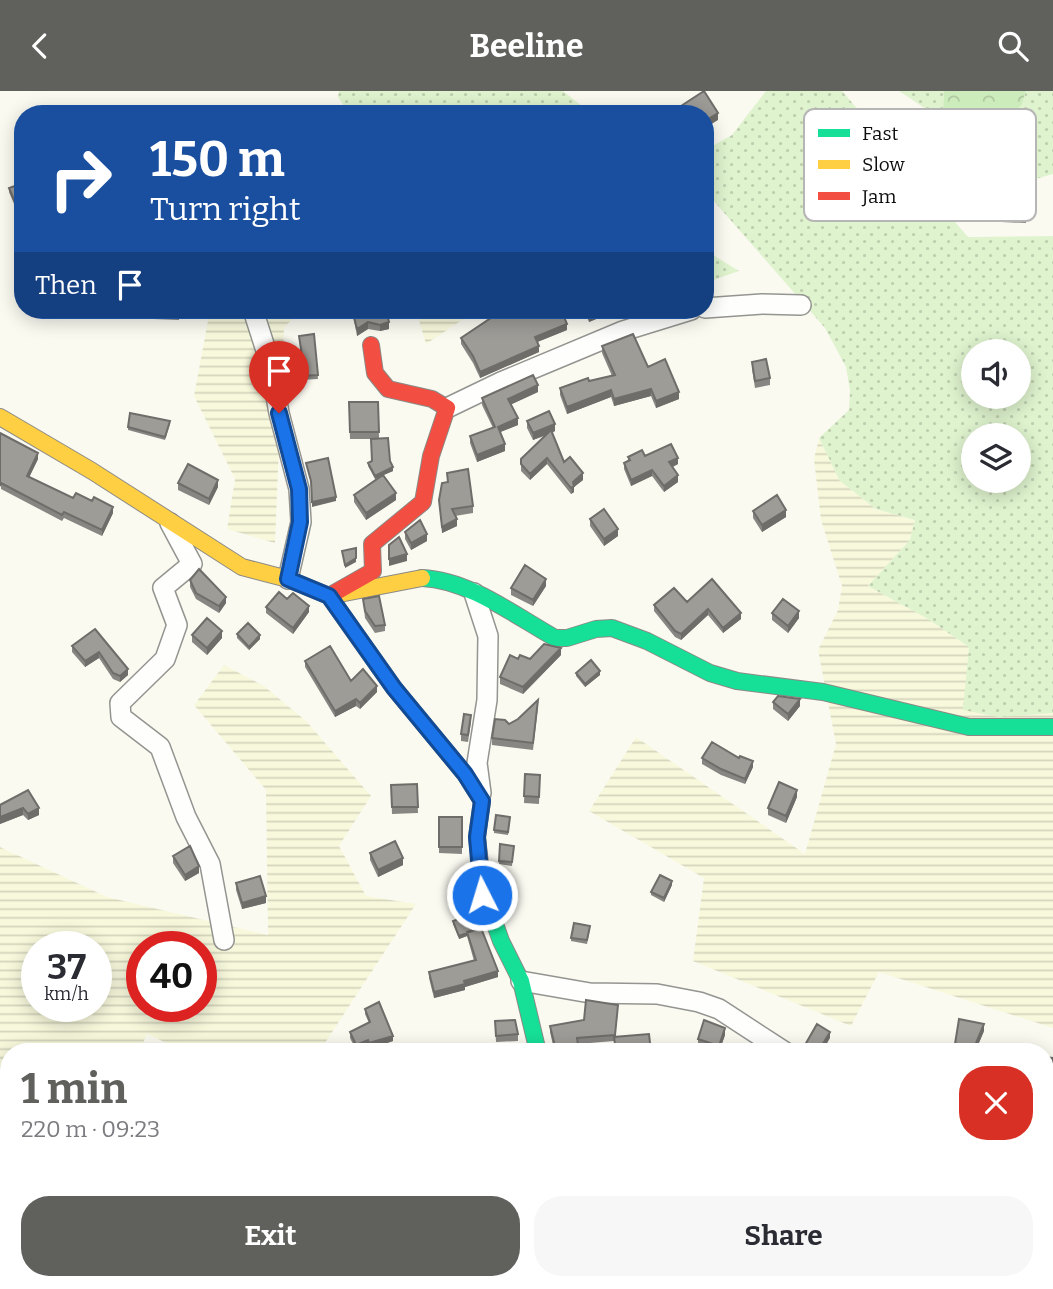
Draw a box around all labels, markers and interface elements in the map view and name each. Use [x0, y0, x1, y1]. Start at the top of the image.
icon: back [21, 27, 59, 65]
text: Beeline [470, 27, 583, 65]
icon: search [994, 27, 1032, 65]
legend [804, 109, 1036, 221]
text: Fast [862, 122, 899, 145]
text: 150 m [150, 130, 285, 189]
icon: right [35, 133, 126, 224]
text: Slow [862, 153, 905, 176]
text: Jam [861, 185, 896, 208]
text: Turn right [150, 190, 301, 228]
icon: arrive [111, 266, 149, 304]
text: Then [35, 270, 97, 301]
map controls [961, 339, 1031, 493]
button: sound [961, 339, 1031, 409]
pin [249, 341, 309, 413]
icon: arrive [260, 352, 298, 390]
button: layers [961, 423, 1031, 493]
position arrow [445, 858, 519, 932]
speed limit sign: 40 [126, 931, 217, 1022]
text: 37 [47, 946, 86, 988]
text: km/h [44, 983, 89, 1005]
text: 1 min [21, 1064, 127, 1114]
button: close [959, 1066, 1033, 1140]
text: 220 m · 09:23 [21, 1115, 160, 1143]
button: Exit [21, 1196, 520, 1276]
button: Share [534, 1196, 1033, 1276]

